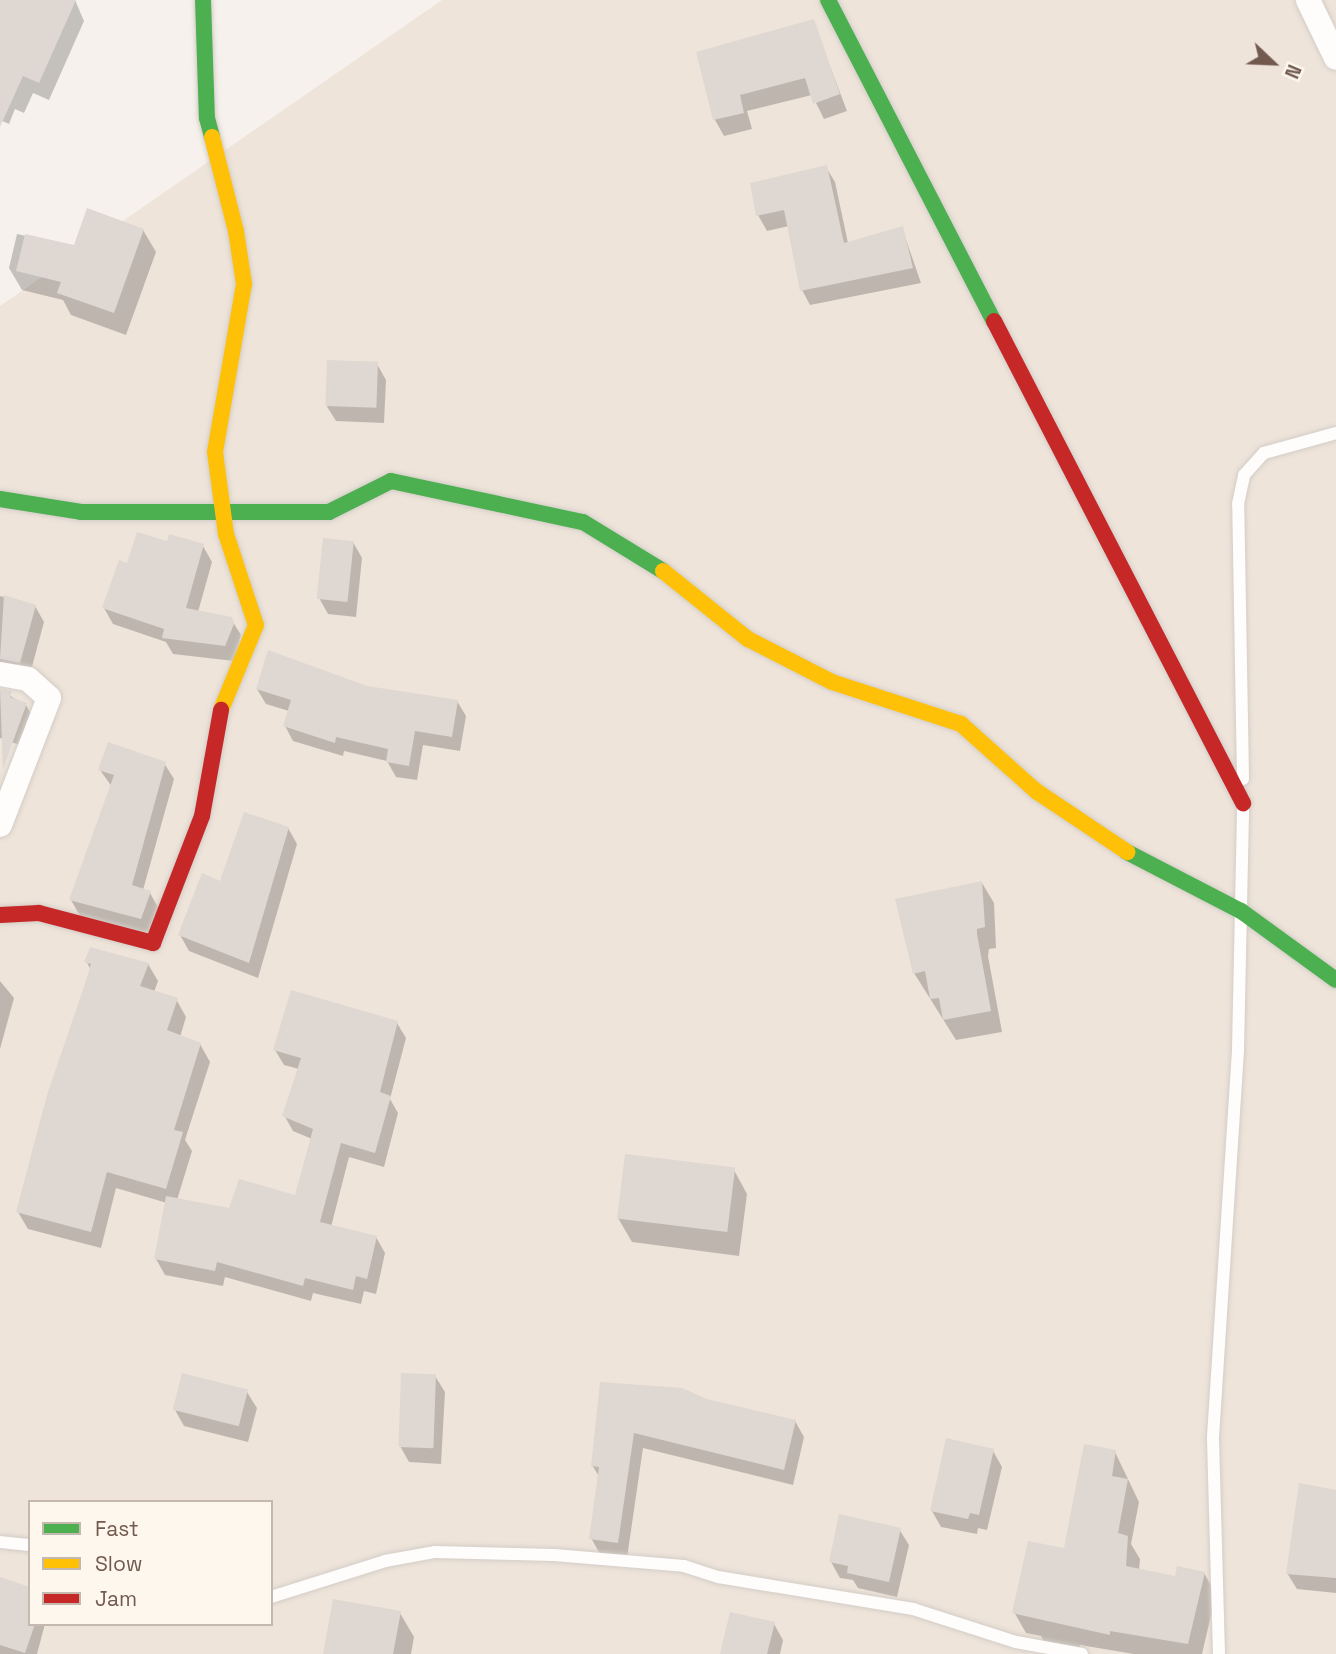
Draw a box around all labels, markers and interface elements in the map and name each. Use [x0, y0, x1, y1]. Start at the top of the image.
north arrow [1238, 28, 1308, 98]
text: N [1279, 61, 1307, 82]
legend [28, 1500, 273, 1626]
text: Fast [95, 1515, 139, 1542]
text: Slow [95, 1550, 143, 1577]
text: Jam [95, 1585, 137, 1612]

